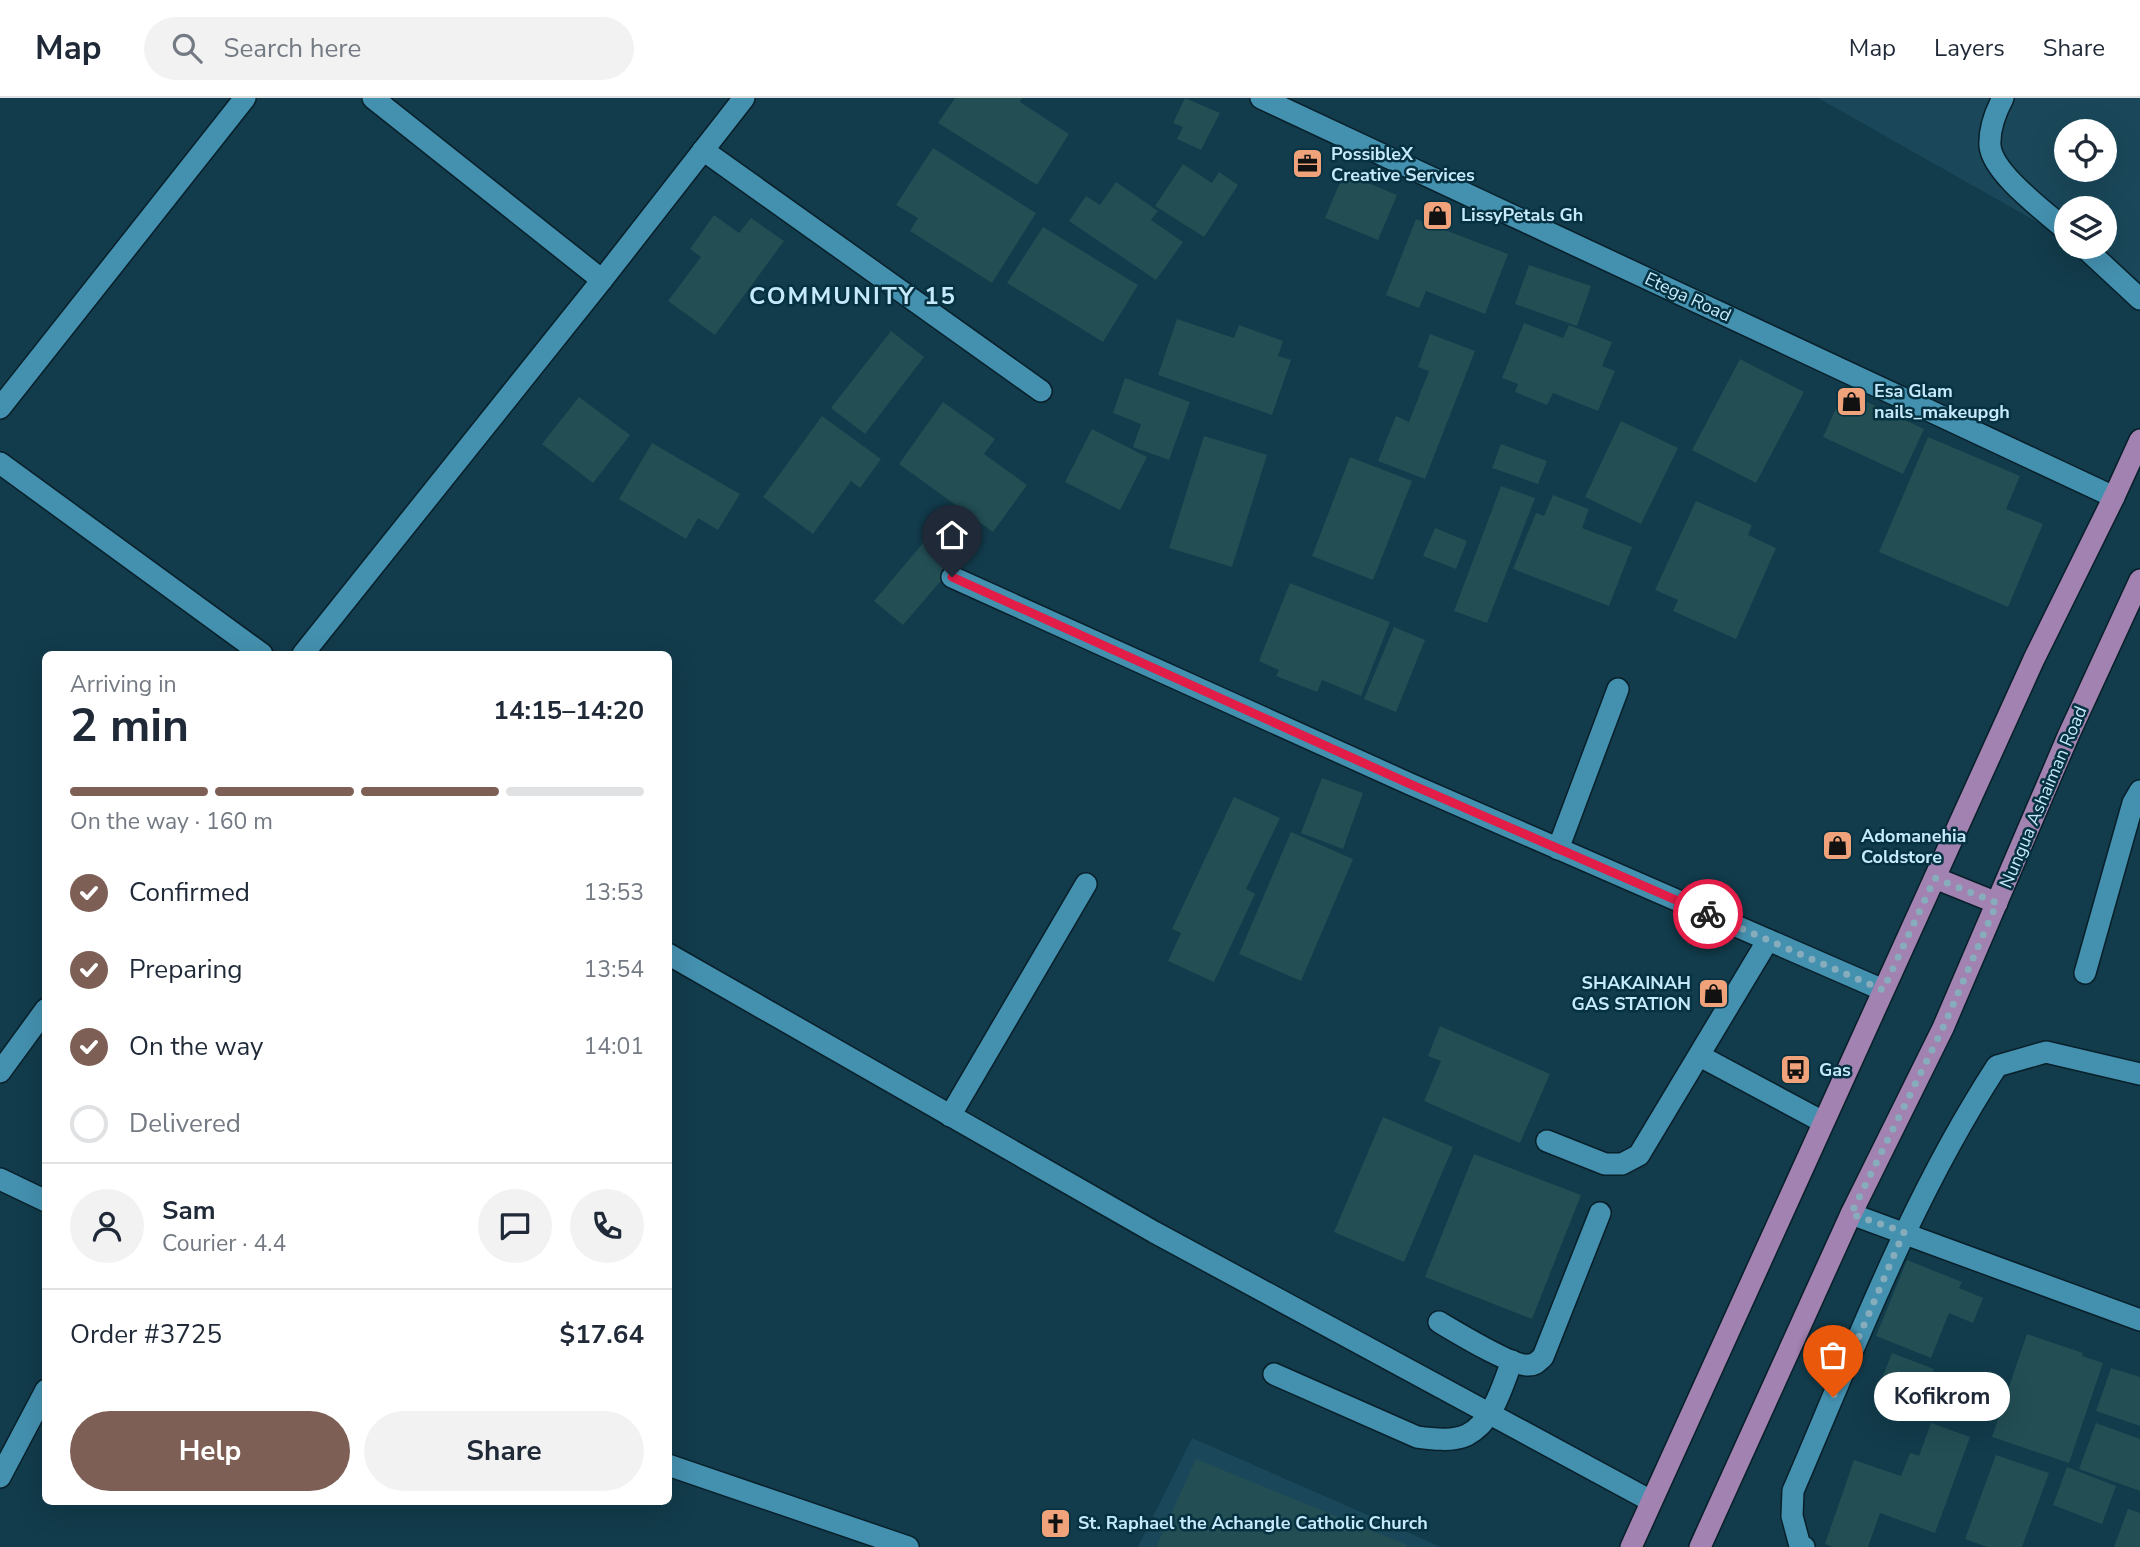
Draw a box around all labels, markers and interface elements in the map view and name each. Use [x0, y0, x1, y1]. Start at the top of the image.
search box [144, 17, 634, 80]
text: Map [35, 26, 102, 71]
icon: search [168, 29, 206, 67]
text: Search here [224, 31, 361, 66]
text: Map [1849, 32, 1896, 64]
text: Layers [1934, 32, 2005, 64]
text: Share [2043, 32, 2105, 64]
map controls [2054, 119, 2117, 259]
button: locate [2054, 119, 2117, 182]
place label: PossibleX Creative Services [1331, 142, 1475, 187]
office icon: PossibleX Creative Services [1291, 147, 1325, 181]
button: layers [2054, 196, 2117, 259]
shop icon: LissyPetals Gh [1421, 198, 1455, 232]
place label: LissyPetals Gh [1461, 203, 1583, 227]
street label: Etega Road [1641, 267, 1735, 327]
district label: COMMUNITY 15 [749, 280, 957, 312]
place label: Esa Glam nails_makeupgh [1874, 379, 2010, 424]
shop icon: Esa Glam nails_makeupgh [1834, 384, 1868, 418]
pin [922, 505, 982, 577]
icon: home [933, 516, 971, 554]
text: Arriving in [70, 669, 177, 700]
text: 14:15–14:20 [493, 693, 644, 728]
text: 2 min [70, 694, 189, 757]
street label: Nungua Ashaiman Road [1994, 702, 2092, 892]
text: On the way · 160 m [70, 806, 273, 837]
place label: Adomanehia Coldstore [1861, 824, 1966, 869]
shop icon: Adomanehia Coldstore [1821, 829, 1855, 863]
icon: check [70, 874, 108, 912]
text: Confirmed [129, 875, 250, 910]
text: 13:53 [584, 877, 644, 908]
courier [1673, 879, 1743, 949]
icon: bike [1689, 895, 1727, 933]
icon: check [70, 951, 108, 989]
text: Preparing [129, 952, 242, 987]
text: 13:54 [584, 954, 644, 985]
place label: SHAKAINAH GAS STATION [1572, 971, 1691, 1016]
shop icon: SHAKAINAH GAS STATION [1697, 976, 1731, 1010]
icon: check [70, 1028, 108, 1066]
text: On the way [129, 1029, 263, 1064]
text: 14:01 [584, 1031, 644, 1062]
bus stop icon: Gas [1779, 1053, 1813, 1087]
place label: Gas [1819, 1058, 1851, 1082]
text: Delivered [129, 1106, 241, 1141]
button: person [70, 1189, 144, 1263]
button: chat [478, 1189, 552, 1263]
button: phone [570, 1189, 644, 1263]
text: Sam [162, 1193, 215, 1228]
text: Courier · 4.4 [162, 1228, 286, 1259]
text: Order #3725 [70, 1317, 222, 1352]
text: $17.64 [560, 1317, 644, 1352]
pin [1803, 1325, 1863, 1397]
icon: bag [1814, 1336, 1852, 1374]
callout: Kofikrom [1875, 1372, 2011, 1422]
text: Kofikrom [1894, 1381, 1990, 1412]
button: Help [70, 1411, 350, 1491]
button: Share [364, 1411, 644, 1491]
church icon: St. Raphael the Achangle Catholic Church [1038, 1506, 1072, 1540]
place label: St. Raphael the Achangle Catholic Church [1078, 1511, 1428, 1535]

